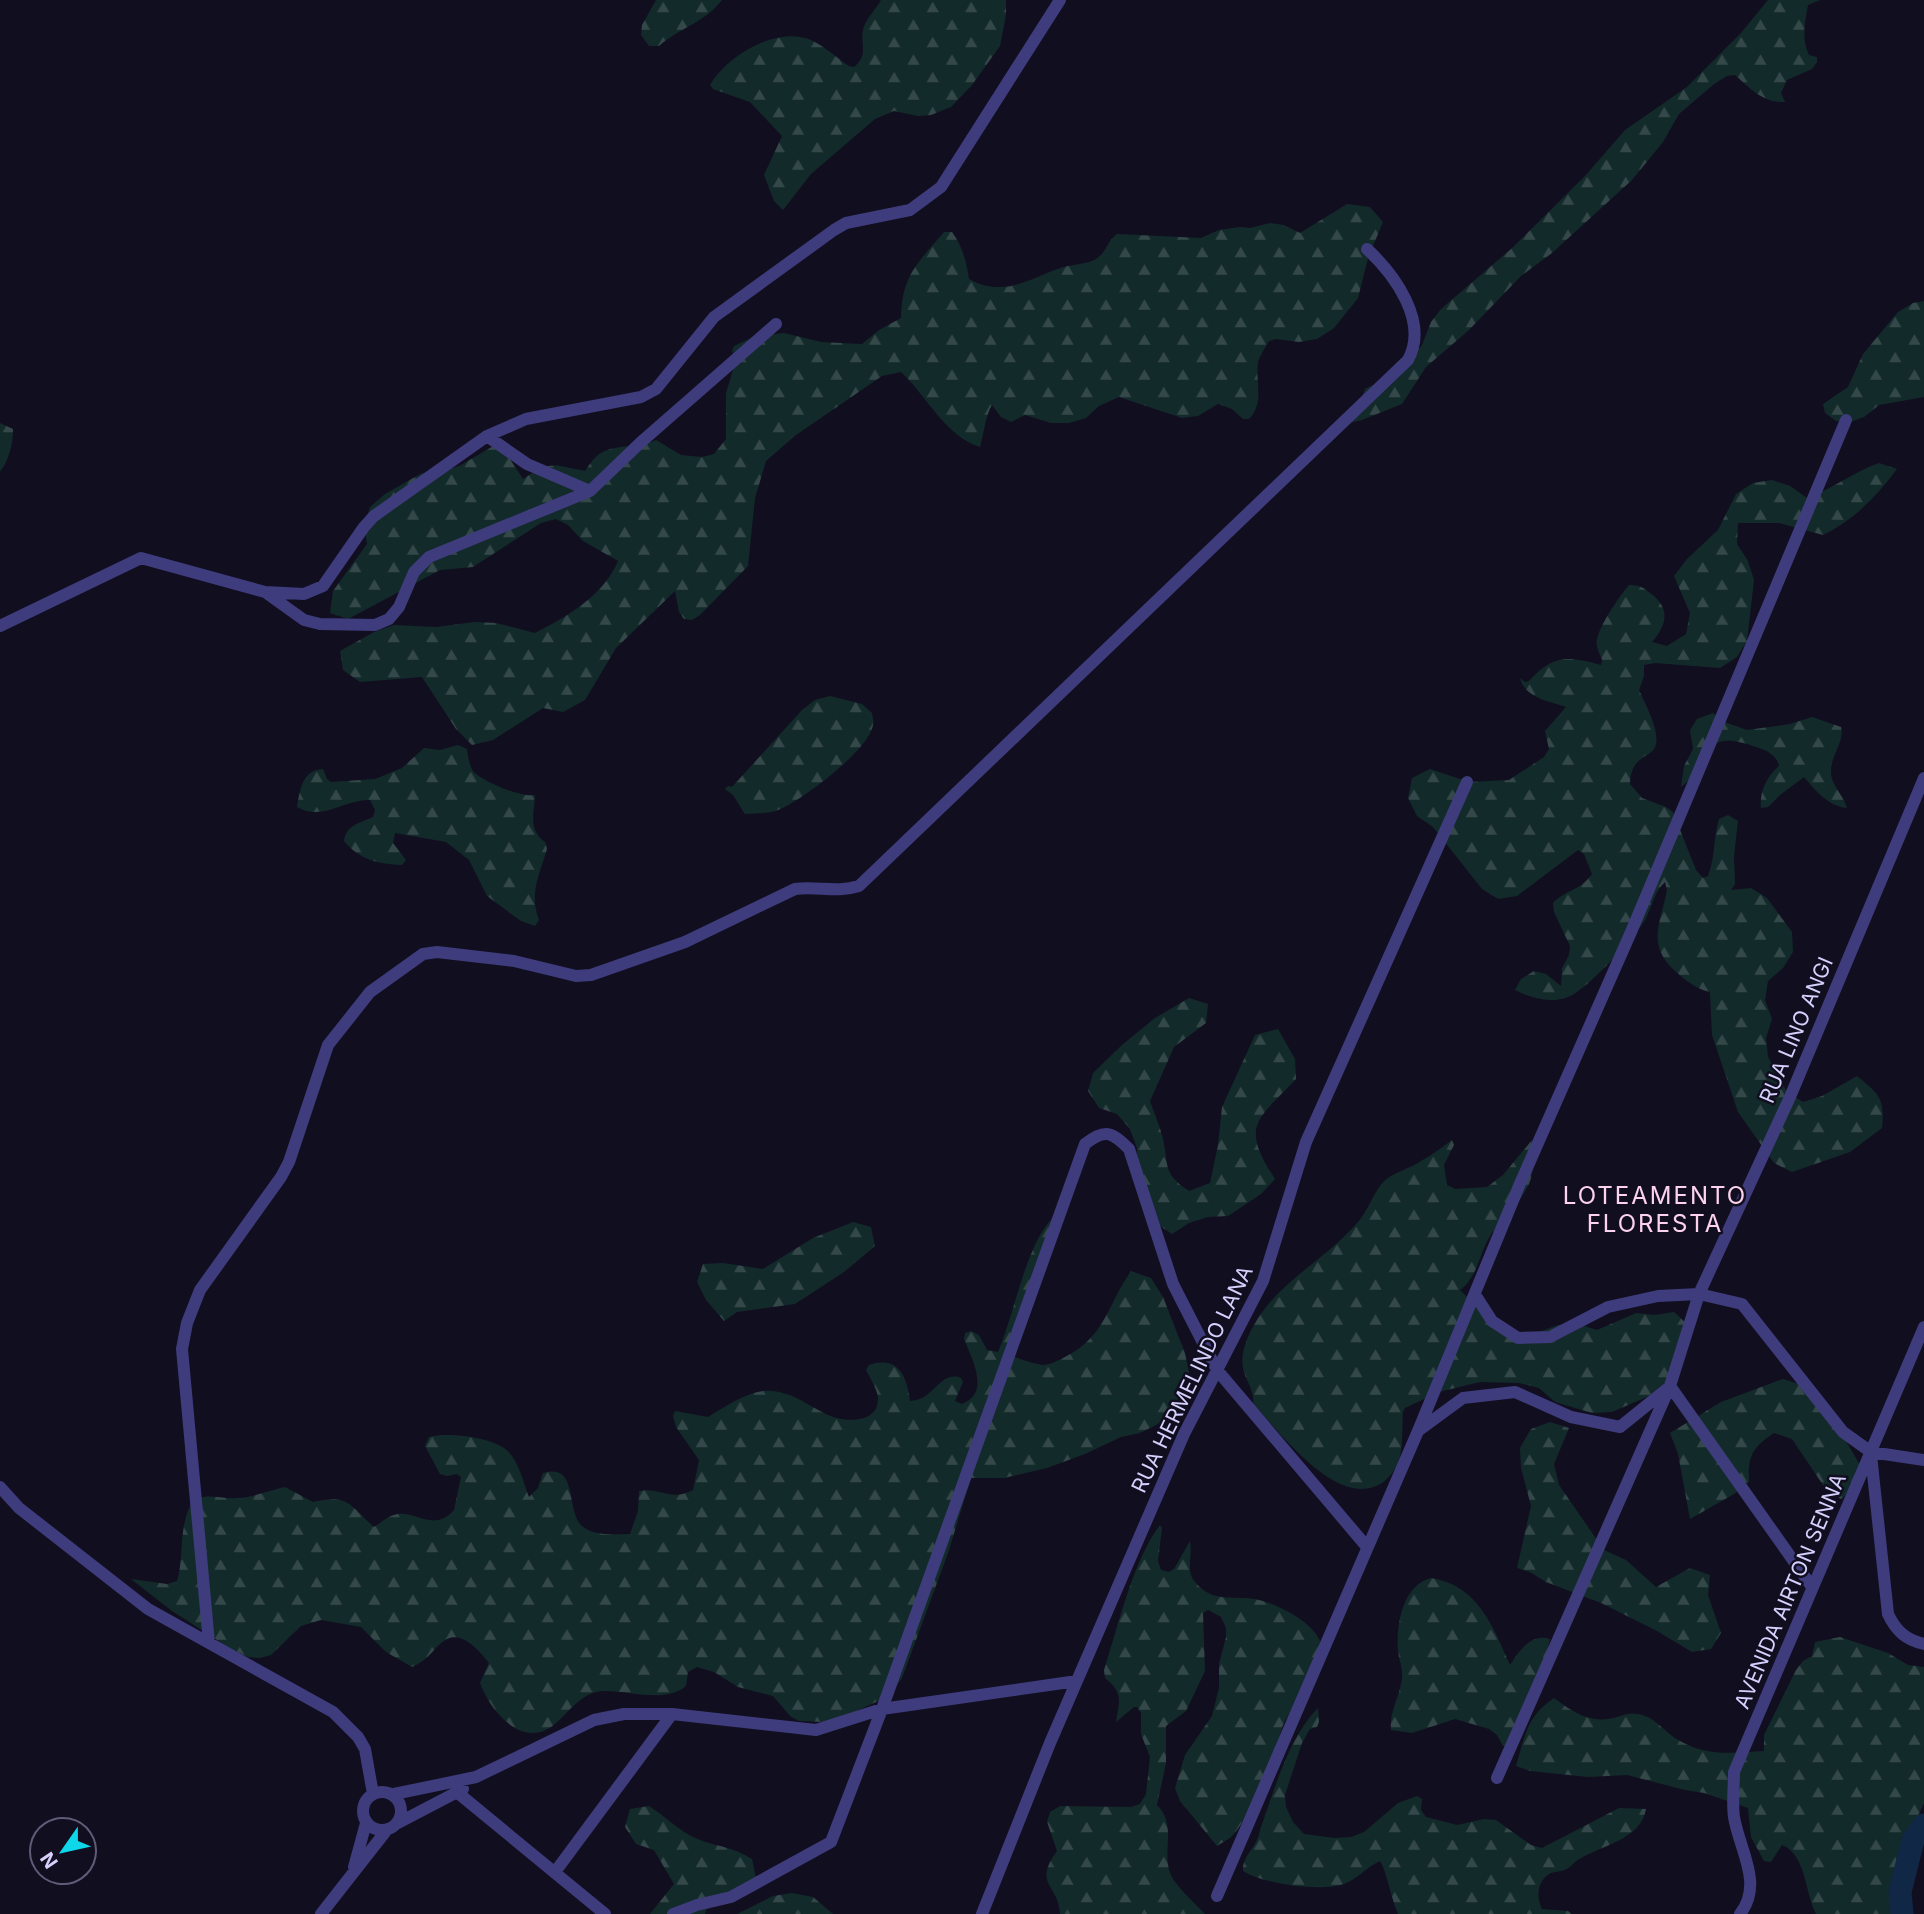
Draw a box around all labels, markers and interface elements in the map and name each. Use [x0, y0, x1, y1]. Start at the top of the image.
street label: RUA LINO ANGI [1754, 953, 1838, 1107]
district label: LOTEAMENTO FLORESTA [1563, 1181, 1747, 1238]
street label: RUA HERMELINDO LANA [1126, 1261, 1258, 1497]
street label: AVENIDA AIRTON SENNA [1729, 1470, 1851, 1712]
north arrow [28, 1816, 98, 1886]
text: N [36, 1848, 63, 1873]

